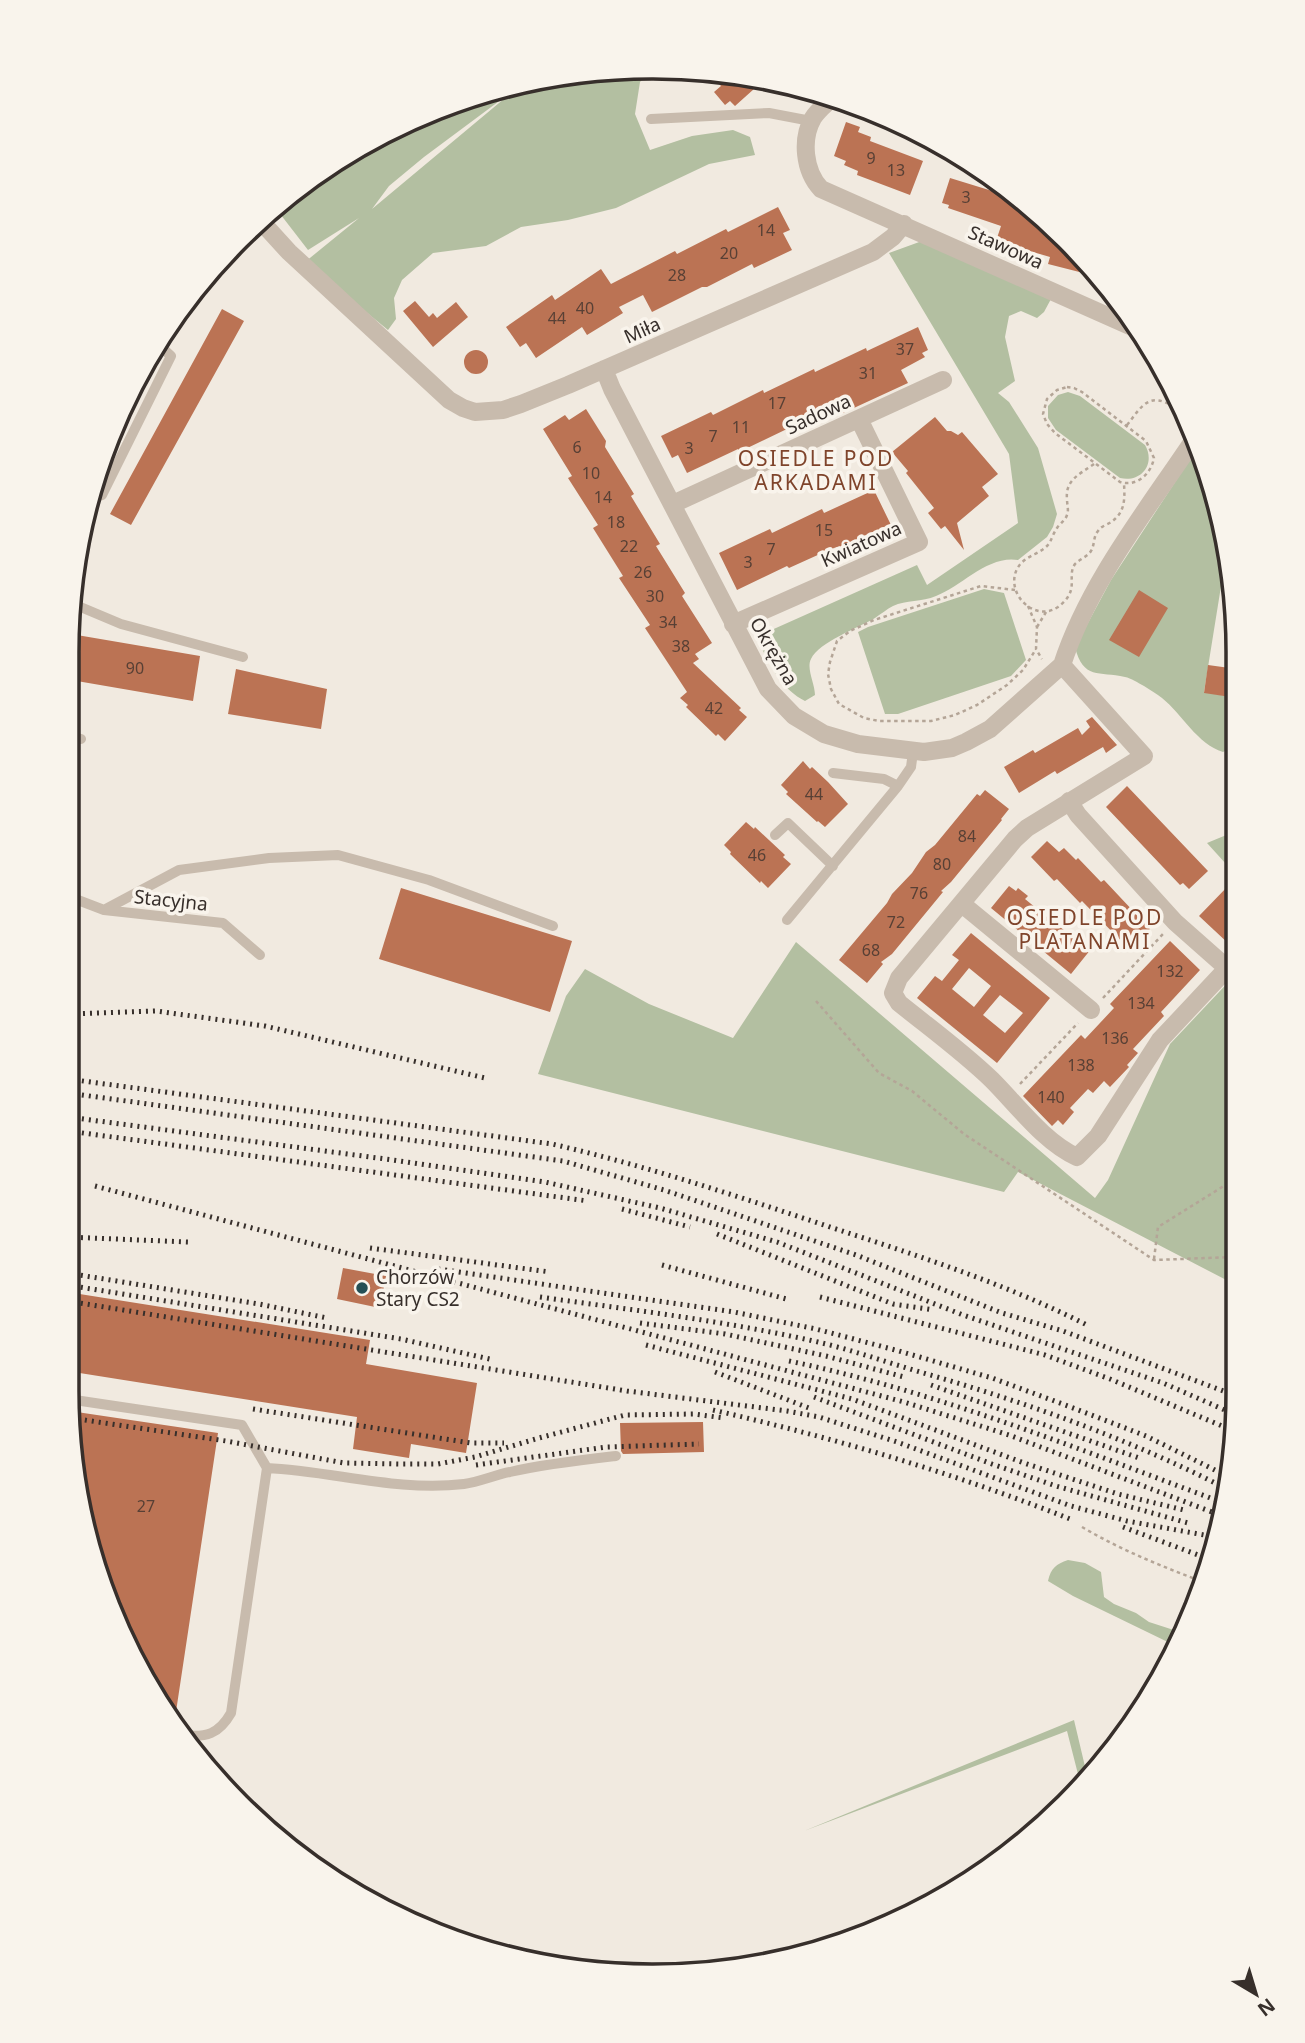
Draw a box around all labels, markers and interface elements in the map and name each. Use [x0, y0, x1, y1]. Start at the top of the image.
house number: 9 [866, 147, 876, 169]
house number: 13 [887, 159, 905, 181]
house number: 3 [961, 186, 971, 208]
house number: 14 [757, 219, 775, 241]
street label: Stawowa [964, 219, 1048, 275]
house number: 20 [720, 242, 738, 264]
house number: 28 [668, 264, 686, 286]
house number: 40 [576, 297, 594, 319]
house number: 44 [548, 307, 566, 329]
street label: Miła [619, 310, 665, 350]
house number: 37 [896, 338, 914, 360]
house number: 31 [859, 362, 877, 384]
street label: Sadowa [781, 388, 855, 440]
house number: 17 [768, 392, 786, 414]
house number: 11 [732, 416, 750, 438]
house number: 7 [708, 425, 718, 447]
house number: 6 [572, 436, 582, 458]
house number: 3 [684, 437, 694, 459]
district label: OSIEDLE POD ARKADAMI [738, 444, 894, 496]
house number: 10 [582, 462, 600, 484]
house number: 14 [594, 486, 612, 508]
house number: 18 [607, 511, 625, 533]
street label: Kwiatowa [817, 515, 905, 573]
house number: 15 [815, 519, 833, 541]
house number: 22 [620, 535, 638, 557]
house number: 7 [766, 538, 776, 560]
house number: 3 [743, 551, 753, 573]
house number: 26 [634, 561, 652, 583]
house number: 30 [646, 585, 664, 607]
house number: 34 [659, 611, 677, 633]
street label: Okrężna [744, 612, 804, 690]
house number: 38 [672, 635, 690, 657]
house number: 90 [126, 657, 144, 679]
house number: 42 [705, 697, 723, 719]
house number: 44 [805, 783, 823, 805]
house number: 84 [958, 825, 976, 847]
house number: 46 [748, 844, 766, 866]
house number: 80 [933, 853, 951, 875]
house number: 76 [910, 882, 928, 904]
street label: Stacyjna [133, 883, 209, 917]
district label: OSIEDLE POD PLATANAMI [1007, 903, 1163, 955]
house number: 72 [887, 911, 905, 933]
house number: 68 [862, 939, 880, 961]
house number: 132 [1156, 960, 1184, 982]
house number: 134 [1127, 992, 1155, 1014]
house number: 136 [1101, 1027, 1129, 1049]
house number: 138 [1067, 1054, 1095, 1076]
house number: 140 [1037, 1086, 1065, 1108]
place label: Chorzów Stary CS2 [376, 1264, 460, 1312]
marker: Chorzów Stary CS2 [354, 1280, 370, 1296]
house number: 27 [137, 1495, 155, 1517]
north arrow [1221, 1959, 1291, 2029]
text: N [1252, 1992, 1281, 2022]

